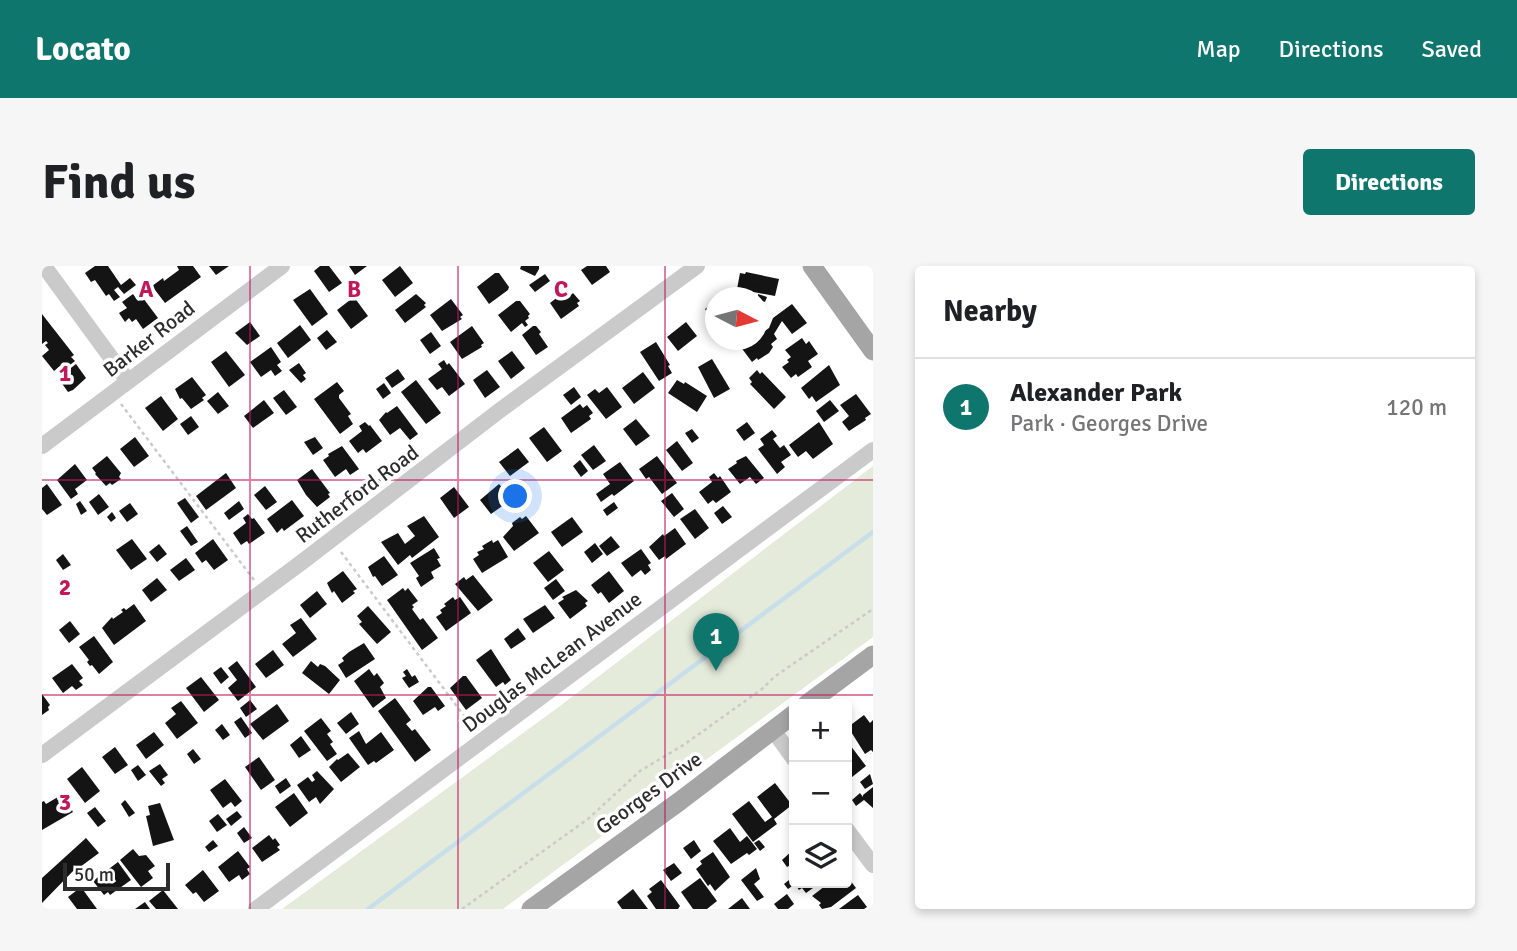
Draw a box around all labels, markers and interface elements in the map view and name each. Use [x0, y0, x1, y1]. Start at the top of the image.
text: Locato [35, 29, 131, 70]
text: Map [1196, 34, 1241, 64]
text: Directions [1279, 34, 1384, 64]
text: Saved [1422, 34, 1482, 64]
button: Directions [1303, 149, 1475, 215]
text: Find us [42, 152, 195, 212]
text: A [139, 275, 154, 304]
text: B [347, 275, 361, 304]
text: C [554, 275, 568, 304]
north arrow [705, 287, 768, 350]
text: Nearby [943, 293, 1037, 330]
street label: Barker Road [98, 295, 200, 383]
text: 1 [59, 359, 71, 388]
text: Alexander Park [1010, 377, 1182, 409]
text: 1 [960, 393, 972, 422]
text: 120 m [1386, 393, 1447, 422]
text: Park · Georges Drive [1010, 409, 1208, 438]
street label: Rutherford Road [290, 439, 424, 549]
your location [498, 479, 532, 513]
text: 2 [59, 573, 71, 602]
street label: Douglas McLean Avenue [457, 586, 647, 738]
pin: 1 [693, 613, 739, 671]
map controls [789, 699, 852, 888]
button: + [789, 699, 852, 762]
street label: Georges Drive [591, 746, 707, 840]
button: − [789, 762, 852, 825]
text: 3 [59, 788, 71, 817]
button: layers [789, 825, 852, 888]
scale bar [63, 860, 170, 892]
text: 50 m [74, 863, 114, 887]

